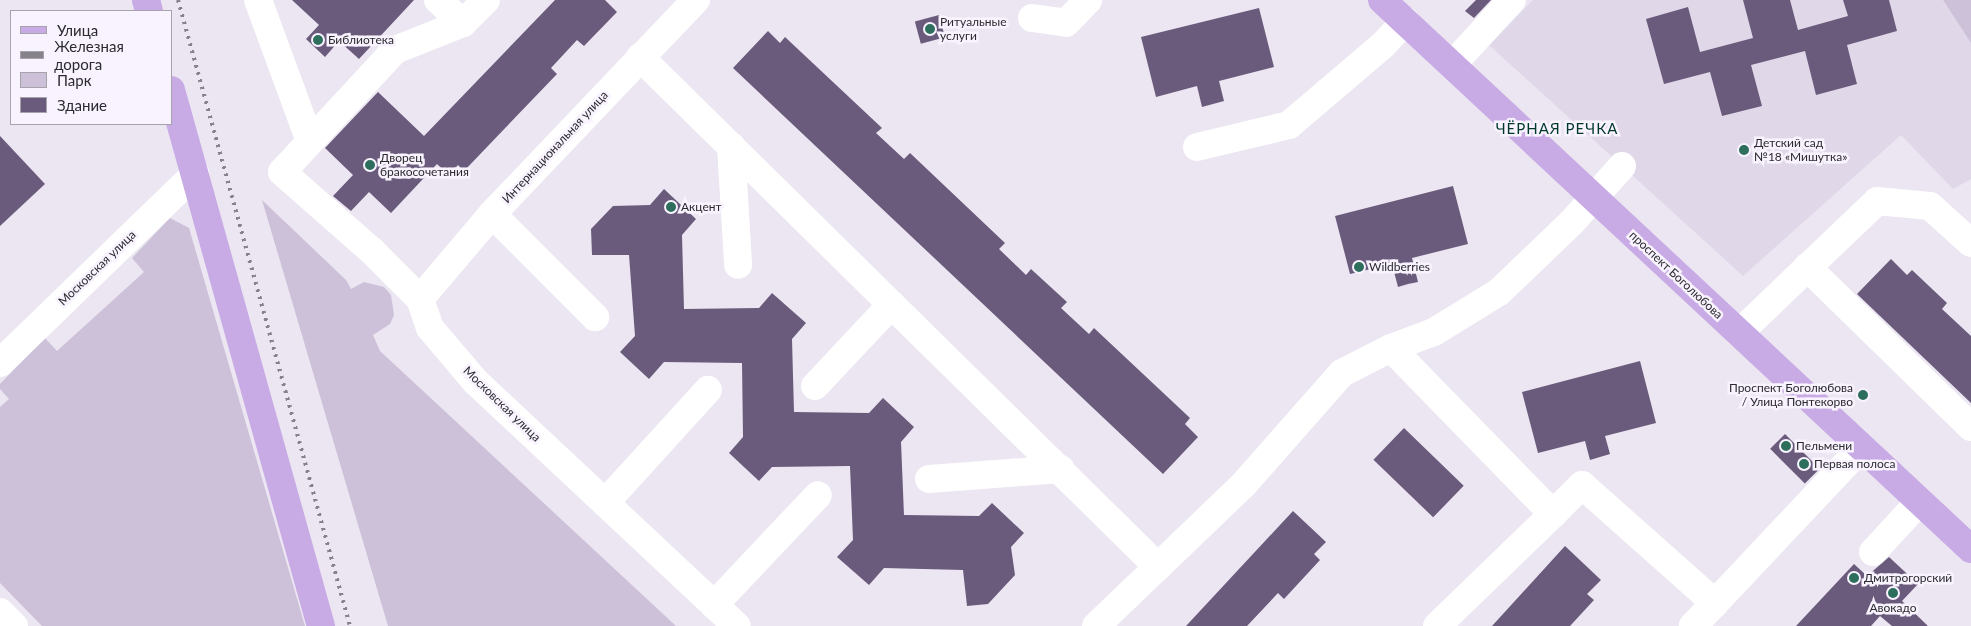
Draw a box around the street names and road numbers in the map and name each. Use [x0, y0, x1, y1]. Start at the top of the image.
street label: Интернациональная улица [499, 88, 611, 206]
street label: Московская улица [55, 227, 139, 309]
street label: проспект Боголюбова [1626, 228, 1726, 322]
street label: Московская улица [460, 363, 544, 445]

